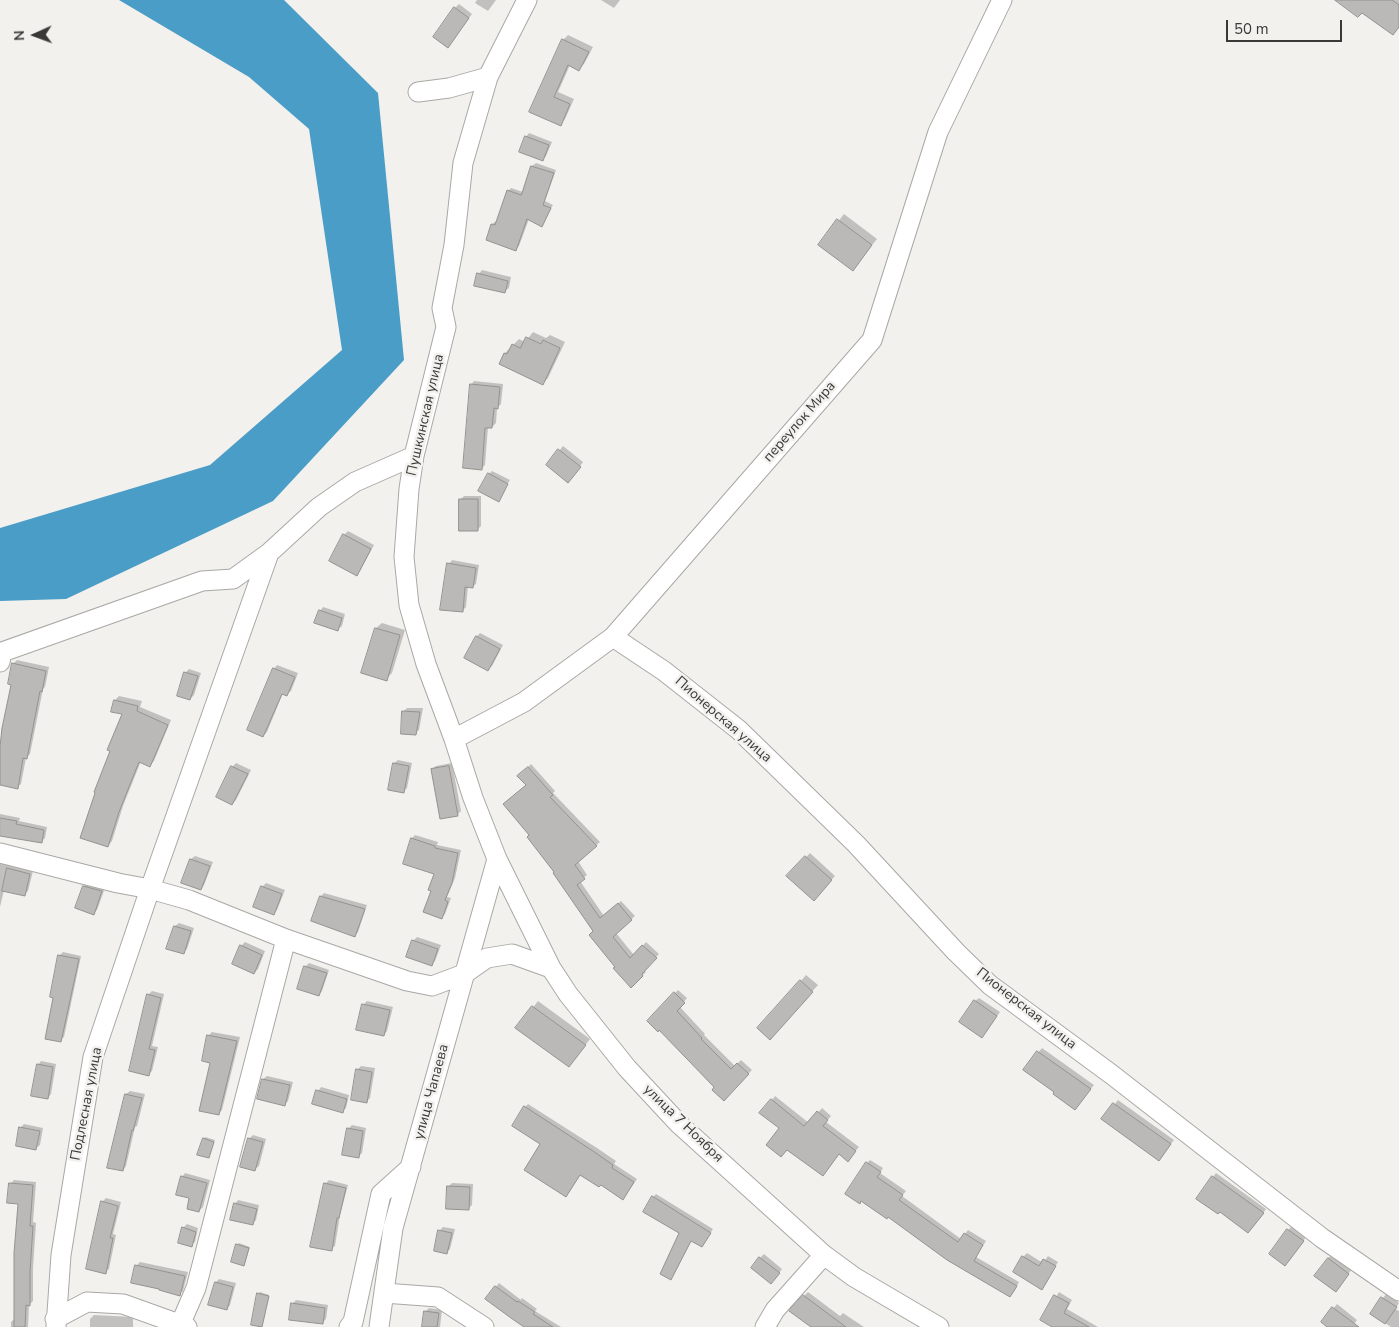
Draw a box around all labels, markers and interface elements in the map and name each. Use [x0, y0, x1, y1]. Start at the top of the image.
north arrow [10, 10, 60, 60]
scale bar [1229, 10, 1345, 42]
text: 50 m [1234, 19, 1269, 39]
text: N [10, 30, 29, 41]
street label: Пушкинская улица [404, 352, 448, 478]
street label: переулок Мира [760, 378, 840, 466]
street label: Пионерская улица [671, 673, 775, 767]
street label: Пионерская улица [973, 965, 1079, 1053]
street label: улица Чапаева [411, 1042, 453, 1142]
street label: Подлесная улица [68, 1046, 106, 1162]
street label: улица 7 Ноября [640, 1082, 726, 1166]

